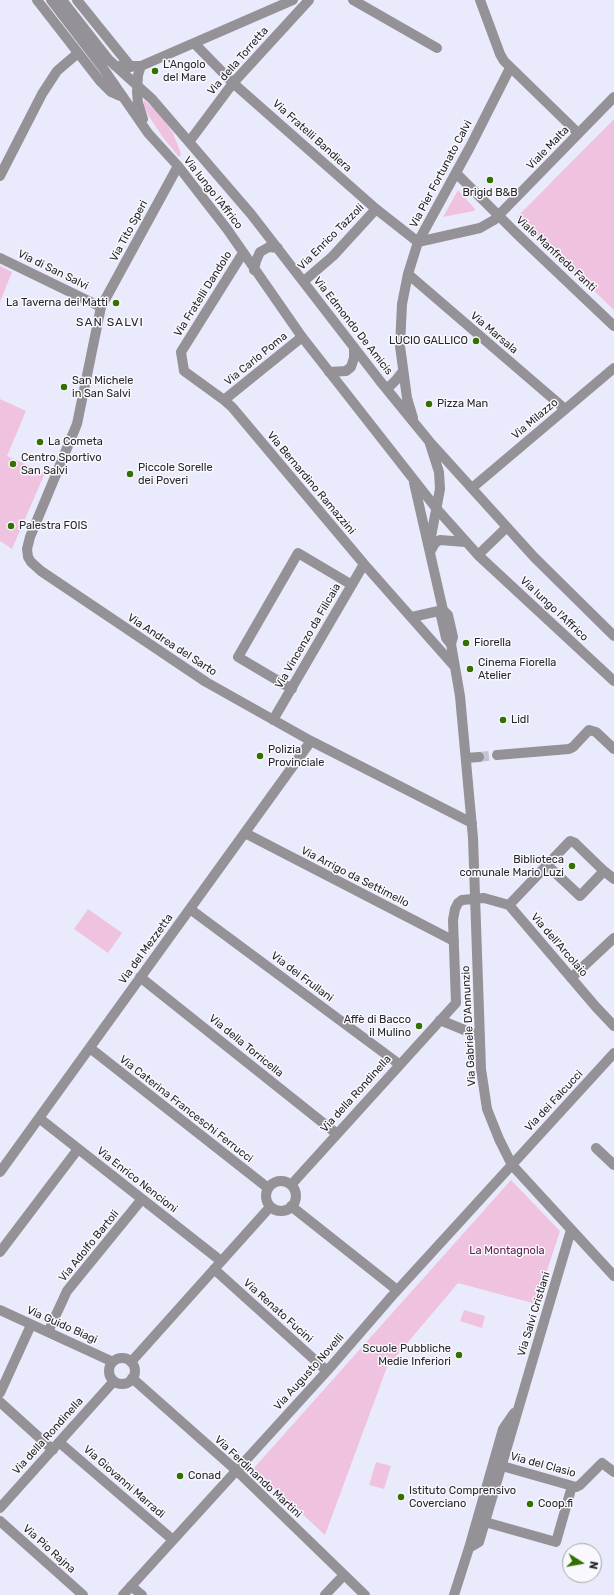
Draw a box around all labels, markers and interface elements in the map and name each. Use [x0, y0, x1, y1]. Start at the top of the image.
street label: Via della Torretta [205, 24, 271, 98]
place label: L'Angolo del Mare [163, 58, 206, 84]
marker: L'Angolo del Mare [150, 66, 160, 76]
street label: Via Fratelli Bandiera [270, 97, 354, 175]
street label: Via Pier Fortunato Calvi [407, 118, 475, 230]
street label: Viale Malta [524, 124, 572, 172]
street label: Via lungo l'Affrico [181, 154, 245, 232]
marker: Brigid B&B [485, 175, 495, 185]
place label: Brigid B&B [463, 186, 517, 200]
street label: Via Tito Speri [107, 198, 151, 264]
street label: Via Enrico Tazzoli [295, 201, 367, 273]
street label: Viale Manfredo Fanti [513, 214, 599, 294]
street label: Via di San Salvi [15, 247, 91, 293]
street label: Via Fratelli Dandolo [171, 249, 235, 339]
street label: Via Edmondo De Amicis [311, 274, 395, 378]
place label: La Taverna dei Matti [6, 296, 108, 310]
marker: La Taverna dei Matti [111, 298, 121, 308]
street label: Via Marsala [468, 309, 520, 357]
district label: SAN SALVI [76, 316, 144, 330]
street label: Via Carlo Poma [222, 330, 290, 388]
place label: LUCIO GALLICO [389, 334, 468, 348]
marker: LUCIO GALLICO [471, 336, 481, 346]
place label: San Michele in San Salvi [72, 374, 133, 400]
marker: San Michele in San Salvi [59, 382, 69, 392]
street label: Via Milazzo [509, 396, 561, 442]
place label: Pizza Man [437, 397, 488, 411]
marker: Pizza Man [424, 399, 434, 409]
street label: Via Bernardino Ramazzini [264, 429, 358, 537]
place label: La Cometa [48, 435, 103, 449]
marker: La Cometa [35, 437, 45, 447]
place label: Centro Sportivo San Salvi [21, 451, 102, 477]
marker: Centro Sportivo San Salvi [8, 459, 18, 469]
place label: Piccole Sorelle dei Poveri [138, 461, 213, 487]
marker: Piccole Sorelle dei Poveri [125, 469, 135, 479]
place label: Palestra FOIS [19, 519, 87, 533]
marker: Palestra FOIS [6, 521, 16, 531]
street label: Via lungo l'Affrico [517, 574, 591, 644]
street label: Via Vincenzo da Filicaia [272, 581, 344, 691]
street label: Via Andrea del Sarto [125, 611, 219, 679]
place label: Fiorella [474, 636, 511, 650]
marker: Fiorella [461, 638, 471, 648]
place label: Cinema Fiorella Atelier [478, 656, 556, 682]
marker: Cinema Fiorella Atelier [465, 664, 475, 674]
place label: Lidl [511, 713, 529, 727]
marker: Lidl [498, 715, 508, 725]
place label: Polizia Provinciale [268, 743, 324, 769]
marker: Polizia Provinciale [255, 751, 265, 761]
street label: Via Arrigo da Settimello [299, 844, 411, 910]
place label: Biblioteca comunale Mario Luzi [459, 853, 564, 879]
marker: Biblioteca comunale Mario Luzi [567, 861, 577, 871]
street label: Via del Mezzetta [116, 911, 176, 987]
street label: Via dell'Arcolaio [528, 911, 590, 979]
street label: Via dei Frullani [268, 949, 336, 1005]
street label: Via Gabriele D'Annunzio [459, 965, 479, 1087]
street label: Via della Torricella [206, 1012, 286, 1080]
place label: Affè di Bacco il Mulino [344, 1013, 411, 1039]
marker: Affè di Bacco il Mulino [414, 1021, 424, 1031]
street label: Via Caterina Franceschi Ferrucci [117, 1053, 255, 1165]
street label: Via della Rondinella [318, 1053, 394, 1135]
street label: Via dei Falcucci [522, 1068, 586, 1134]
street label: Via Enrico Nencioni [94, 1144, 180, 1216]
street label: Via Adolfo Bartoli [56, 1208, 122, 1284]
park label: La Montagnola [469, 1244, 545, 1258]
street label: Via Salvi Cristiani [515, 1270, 553, 1358]
street label: Via Renato Fucini [241, 1276, 315, 1346]
street label: Via Guido Biagi [24, 1303, 100, 1347]
street label: Via Augusto Novelli [271, 1331, 347, 1413]
place label: Scuole Pubbliche Medie Inferiori [363, 1342, 451, 1368]
marker: Scuole Pubbliche Medie Inferiori [454, 1350, 464, 1360]
street label: Via della Rondinella [10, 1395, 86, 1477]
street label: Via Ferdinando Martini [212, 1433, 304, 1521]
street label: Via Giovanni Marradi [80, 1443, 168, 1521]
street label: Via del Clasio [509, 1450, 577, 1480]
place label: Conad [188, 1469, 221, 1483]
marker: Conad [175, 1471, 185, 1481]
place label: Istituto Comprensivo Coverciano [409, 1484, 516, 1510]
marker: Istituto Comprensivo Coverciano [396, 1492, 406, 1502]
place label: Coop.fi [538, 1497, 573, 1511]
marker: Coop.fi [525, 1499, 535, 1509]
street label: Via Pio Rajna [20, 1522, 78, 1576]
north arrow [562, 1543, 602, 1583]
text: N [586, 1560, 600, 1570]

